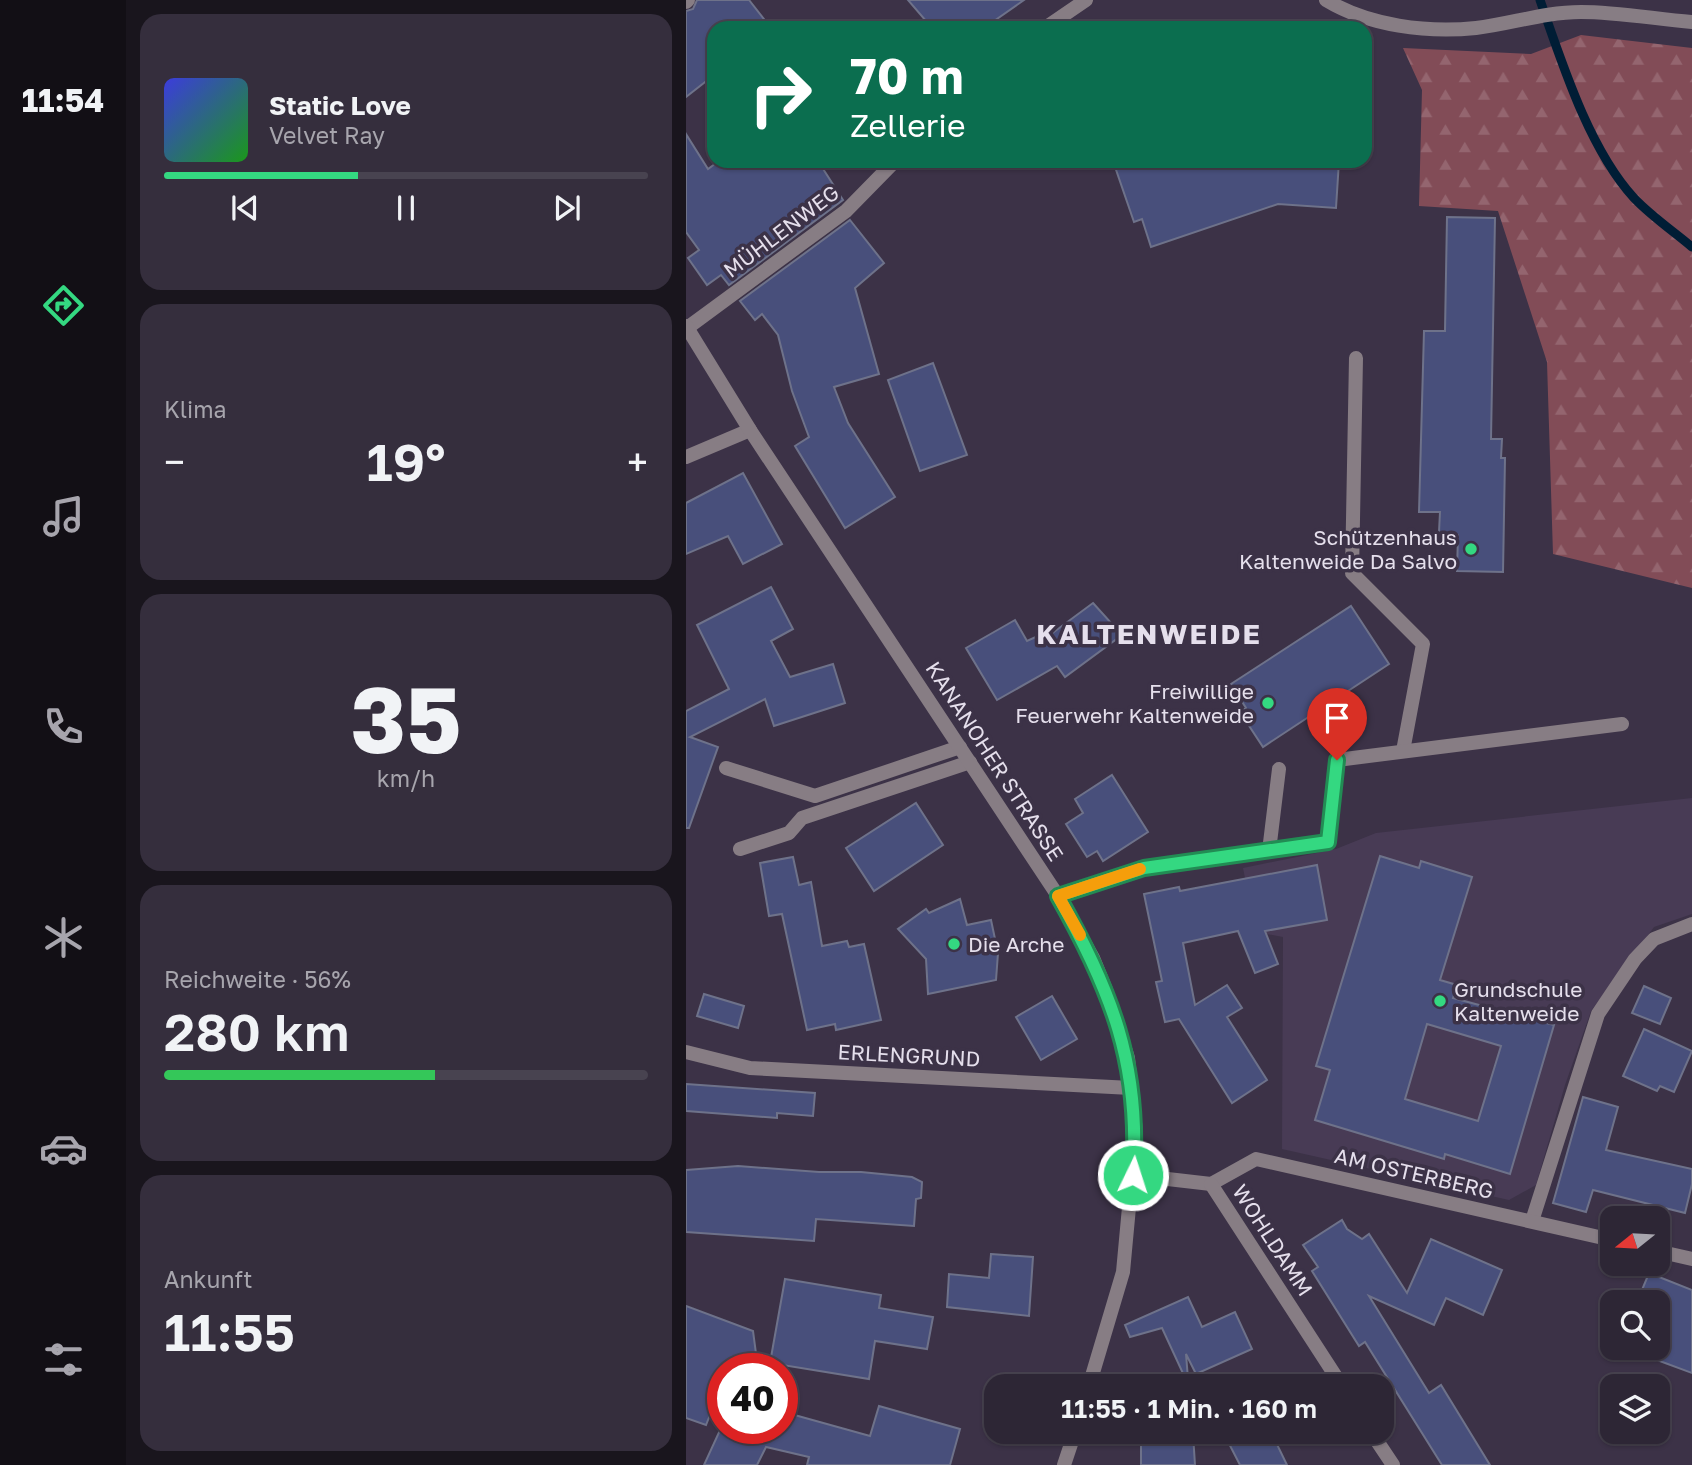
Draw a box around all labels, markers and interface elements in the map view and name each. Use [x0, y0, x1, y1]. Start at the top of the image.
text: 70 m [850, 46, 964, 105]
icon: right [735, 49, 826, 140]
text: 11:54 [22, 81, 104, 119]
text: Static Love [269, 90, 411, 121]
text: Zellerie [850, 106, 965, 144]
text: Velvet Ray [269, 121, 385, 149]
street label: MÜHLENWEG [718, 179, 844, 283]
icon: previous [226, 189, 264, 227]
icon: pause [387, 189, 425, 227]
icon: next [548, 189, 586, 227]
icon: directions [39, 281, 88, 330]
text: Klima [164, 395, 227, 423]
text: 19° [367, 430, 445, 492]
text: − [164, 439, 185, 484]
text: + [627, 439, 648, 484]
icon: music [39, 492, 88, 541]
place label: Schützenhaus Kaltenweide Da Salvo [1239, 524, 1457, 574]
marker: Schützenhaus Kaltenweide Da Salvo [1463, 541, 1479, 557]
district label: KALTENWEIDE [1036, 617, 1262, 650]
street label: KANANOHER STRASSE [921, 656, 1069, 866]
text: 35 [350, 664, 462, 773]
place label: Freiwillige Feuerwehr Kaltenweide [1015, 678, 1254, 728]
pin [1307, 688, 1367, 760]
marker: Freiwillige Feuerwehr Kaltenweide [1260, 695, 1276, 711]
icon: arrive [1318, 699, 1356, 737]
icon: phone [39, 702, 88, 751]
text: km/h [377, 764, 435, 792]
icon: climate [39, 913, 88, 962]
place label: Die Arche [968, 931, 1064, 957]
marker: Die Arche [946, 936, 962, 952]
text: Reichweite · 56% [164, 965, 351, 993]
place label: Grundschule Kaltenweide [1454, 976, 1582, 1026]
marker: Grundschule Kaltenweide [1432, 993, 1448, 1009]
text: 280 km [164, 1000, 349, 1062]
street label: ERLENGRUND [837, 1038, 981, 1072]
icon: car [39, 1124, 88, 1173]
position arrow [1096, 1138, 1170, 1212]
street label: AM OSTERBERG [1332, 1142, 1496, 1204]
street label: WOHLDAMM [1227, 1179, 1319, 1301]
north arrow [1600, 1206, 1670, 1276]
map controls [1600, 1206, 1670, 1444]
text: Ankunft [164, 1265, 252, 1293]
button: search [1600, 1290, 1670, 1360]
text: 11:55 [164, 1300, 295, 1362]
icon: filters [39, 1335, 88, 1384]
speed limit sign: 40 [707, 1353, 798, 1444]
button: layers [1600, 1374, 1670, 1444]
text: 11:55 · 1 Min. · 160 m [1061, 1393, 1317, 1424]

